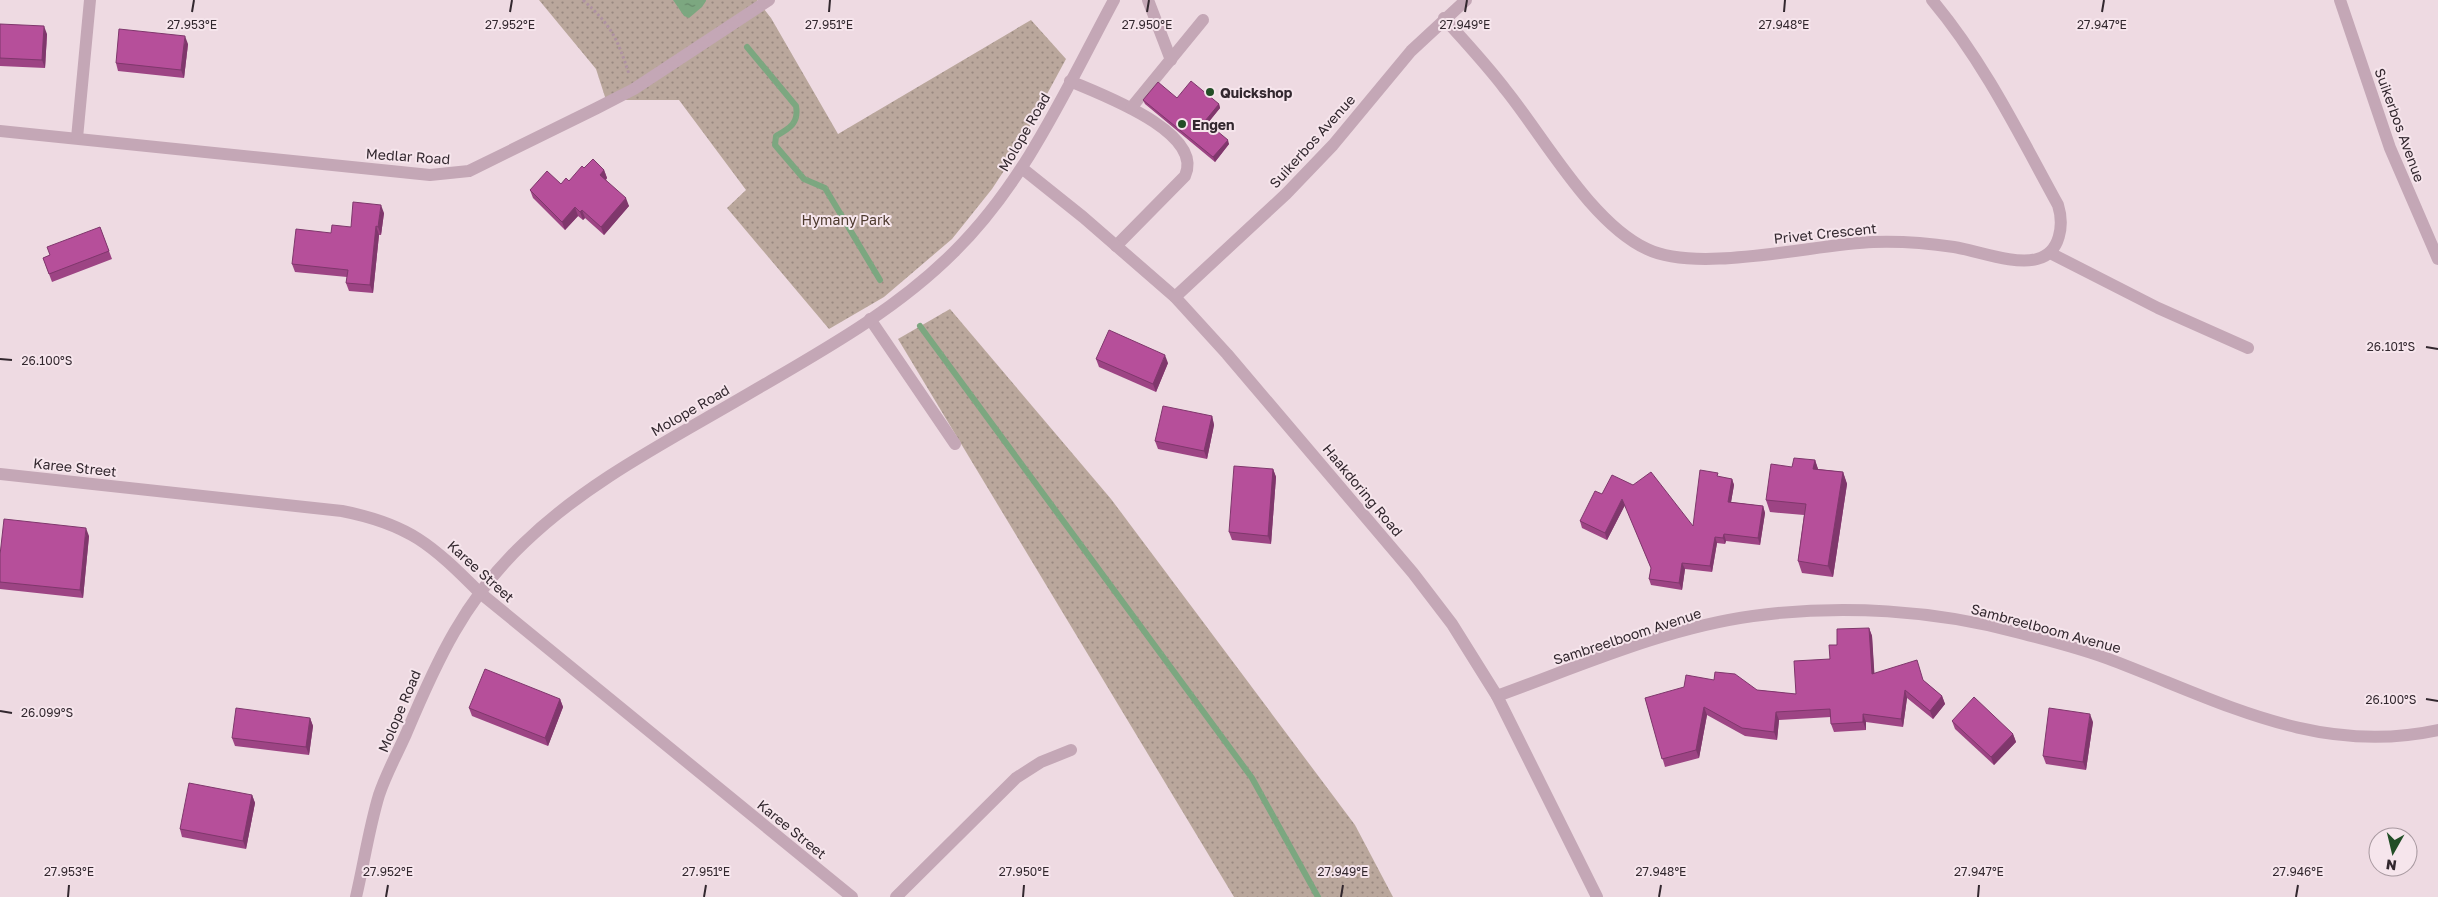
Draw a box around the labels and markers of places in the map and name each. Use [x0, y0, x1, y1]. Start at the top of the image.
place label: Quickshop [1220, 84, 1293, 101]
marker: Quickshop [1204, 86, 1216, 98]
place label: Engen [1192, 116, 1235, 133]
marker: Engen [1176, 118, 1188, 130]

